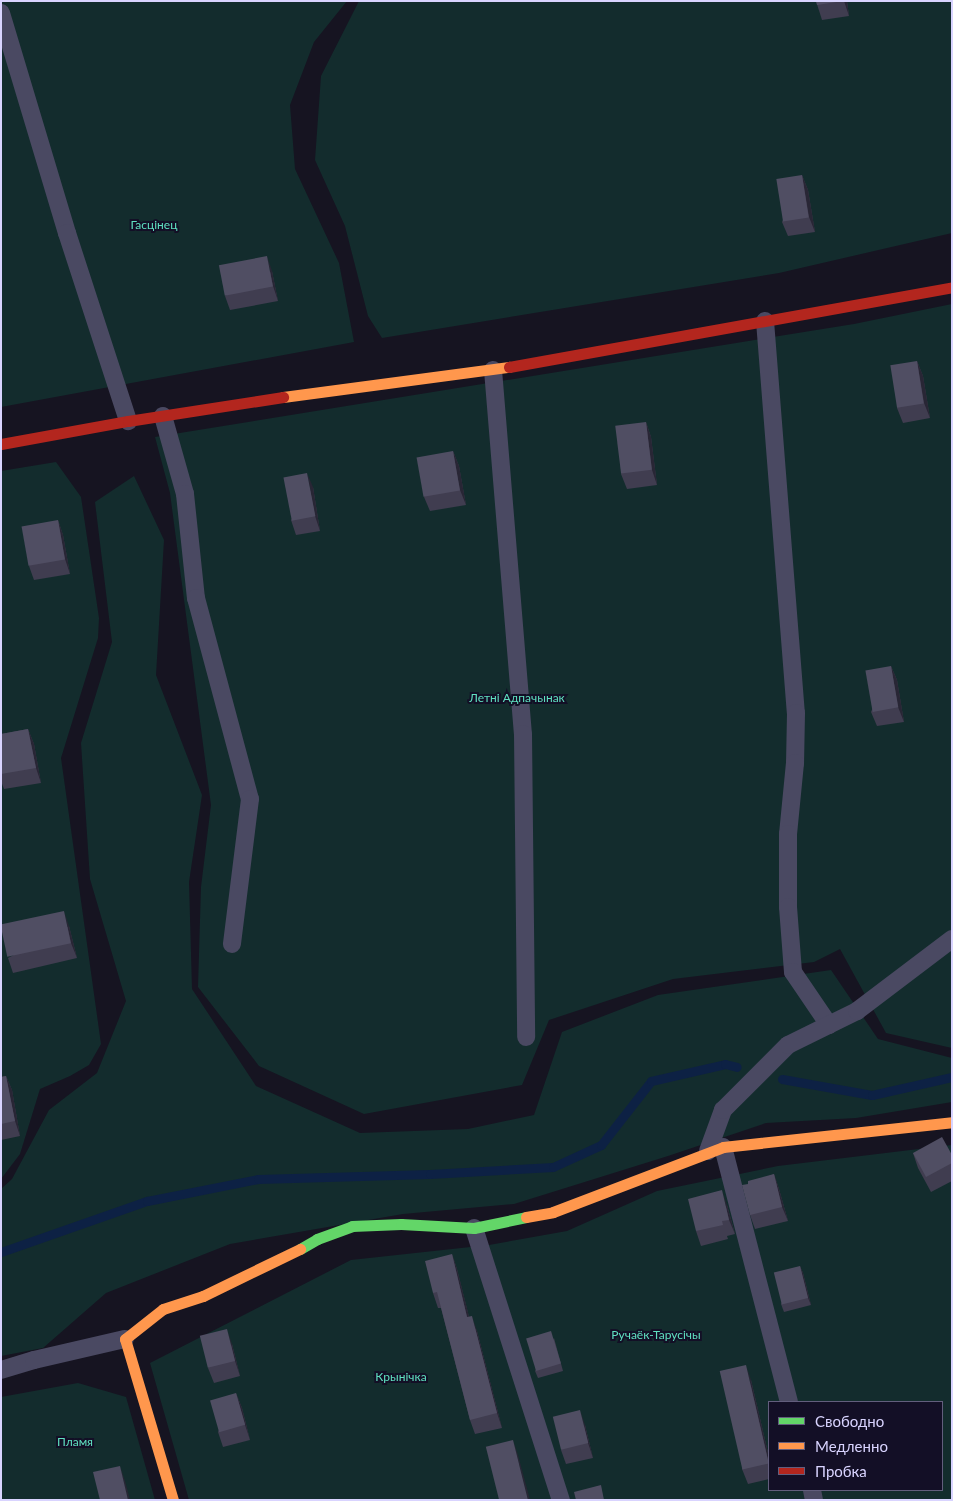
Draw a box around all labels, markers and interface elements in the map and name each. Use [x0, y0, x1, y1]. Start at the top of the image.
park label: Гасцінец [131, 218, 177, 232]
park label: Летні Адпачынак [469, 691, 565, 705]
park label: Ручаёк-Тарусічы [611, 1328, 701, 1342]
park label: Крынічка [375, 1370, 427, 1384]
legend [768, 1401, 943, 1491]
text: Свободно [815, 1412, 884, 1430]
park label: Пламя [57, 1435, 93, 1449]
text: Медленно [815, 1437, 888, 1455]
text: Пробка [815, 1462, 867, 1480]

